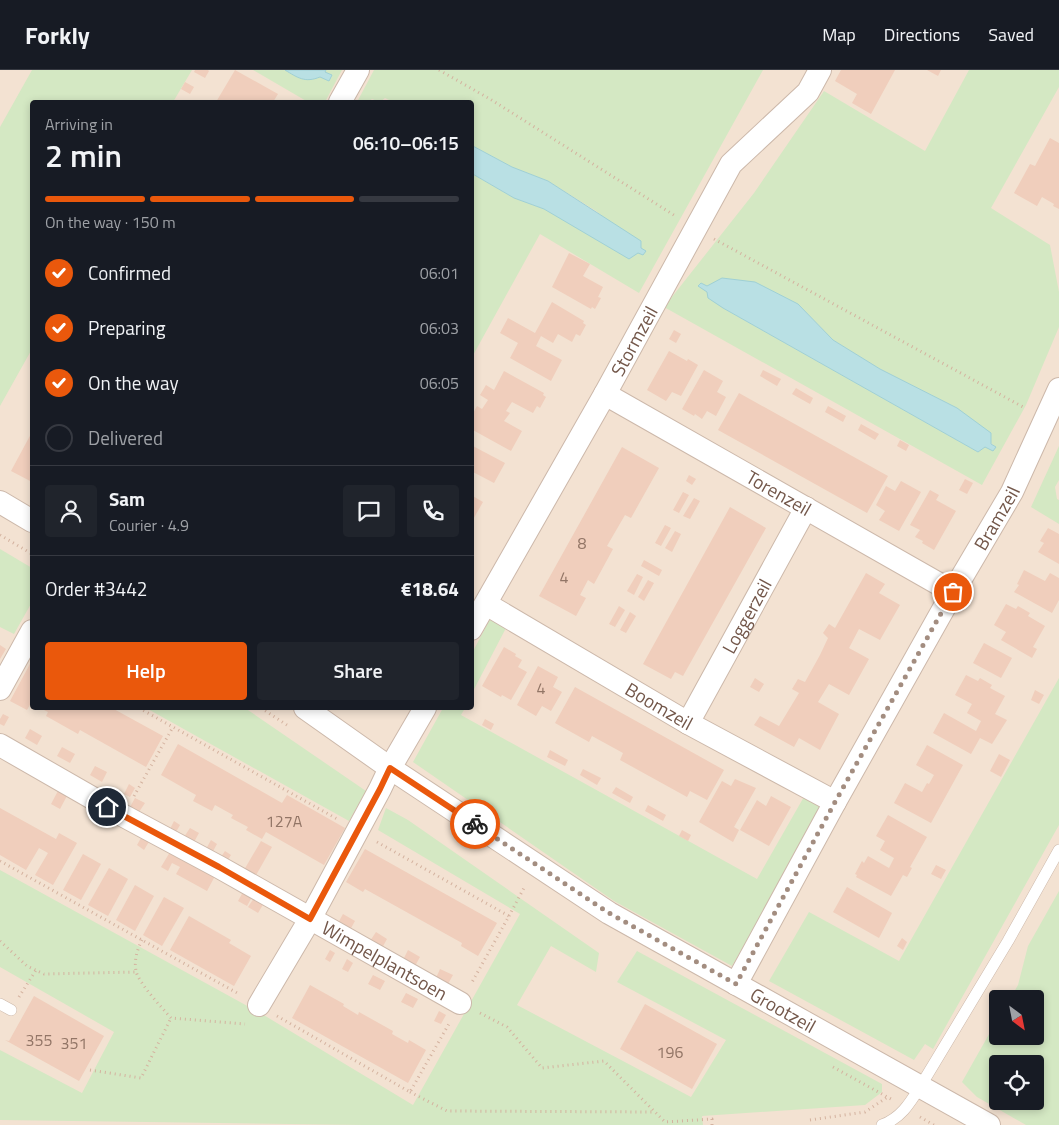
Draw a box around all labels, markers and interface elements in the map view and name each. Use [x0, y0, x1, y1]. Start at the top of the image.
text: Forkly [25, 17, 90, 53]
text: Map [822, 21, 856, 48]
text: Directions [884, 21, 960, 48]
text: Saved [988, 21, 1034, 48]
text: Arriving in [45, 112, 113, 136]
text: 06:10–06:15 [353, 128, 459, 157]
text: 2 min [45, 131, 122, 179]
text: On the way · 150 m [45, 210, 176, 234]
text: Confirmed [88, 258, 171, 287]
icon: check [45, 259, 73, 287]
text: 06:01 [420, 261, 459, 285]
street label: Stormzeil [603, 300, 665, 381]
text: Preparing [88, 313, 165, 342]
icon: check [45, 314, 73, 342]
text: 06:03 [420, 316, 459, 340]
text: On the way [88, 368, 179, 397]
icon: check [45, 369, 73, 397]
text: 06:05 [420, 371, 459, 395]
text: Delivered [88, 423, 163, 452]
street label: Torenzeil [741, 462, 817, 523]
street label: Bramzeil [966, 481, 1027, 555]
text: Sam [109, 484, 145, 513]
button: person [45, 485, 97, 537]
button: chat [343, 485, 395, 537]
button: phone [407, 485, 459, 537]
text: Courier · 4.9 [109, 513, 189, 537]
house number: 8 [578, 531, 587, 555]
house number: 4 [560, 565, 569, 589]
pin [932, 571, 974, 613]
street label: Loggerzeil [714, 573, 779, 659]
text: Order #3442 [45, 574, 147, 603]
text: €18.64 [401, 574, 459, 603]
icon: bag [939, 578, 967, 606]
button: Help [45, 642, 247, 700]
button: Share [257, 642, 459, 700]
street label: Boomzeil [620, 674, 698, 737]
house number: 4 [537, 676, 546, 700]
pin [86, 786, 128, 828]
icon: home [93, 793, 121, 821]
courier [450, 799, 500, 849]
house number: 127A [266, 809, 303, 833]
icon: bike [461, 810, 489, 838]
street label: Wimpelplantsoen [317, 913, 453, 1007]
street label: Grootzeil [745, 980, 822, 1040]
north arrow [989, 990, 1044, 1045]
map controls [989, 990, 1044, 1110]
house number: 355 [26, 1028, 52, 1052]
house number: 351 [61, 1031, 87, 1055]
house number: 196 [657, 1040, 683, 1064]
button: locate [989, 1055, 1044, 1110]

